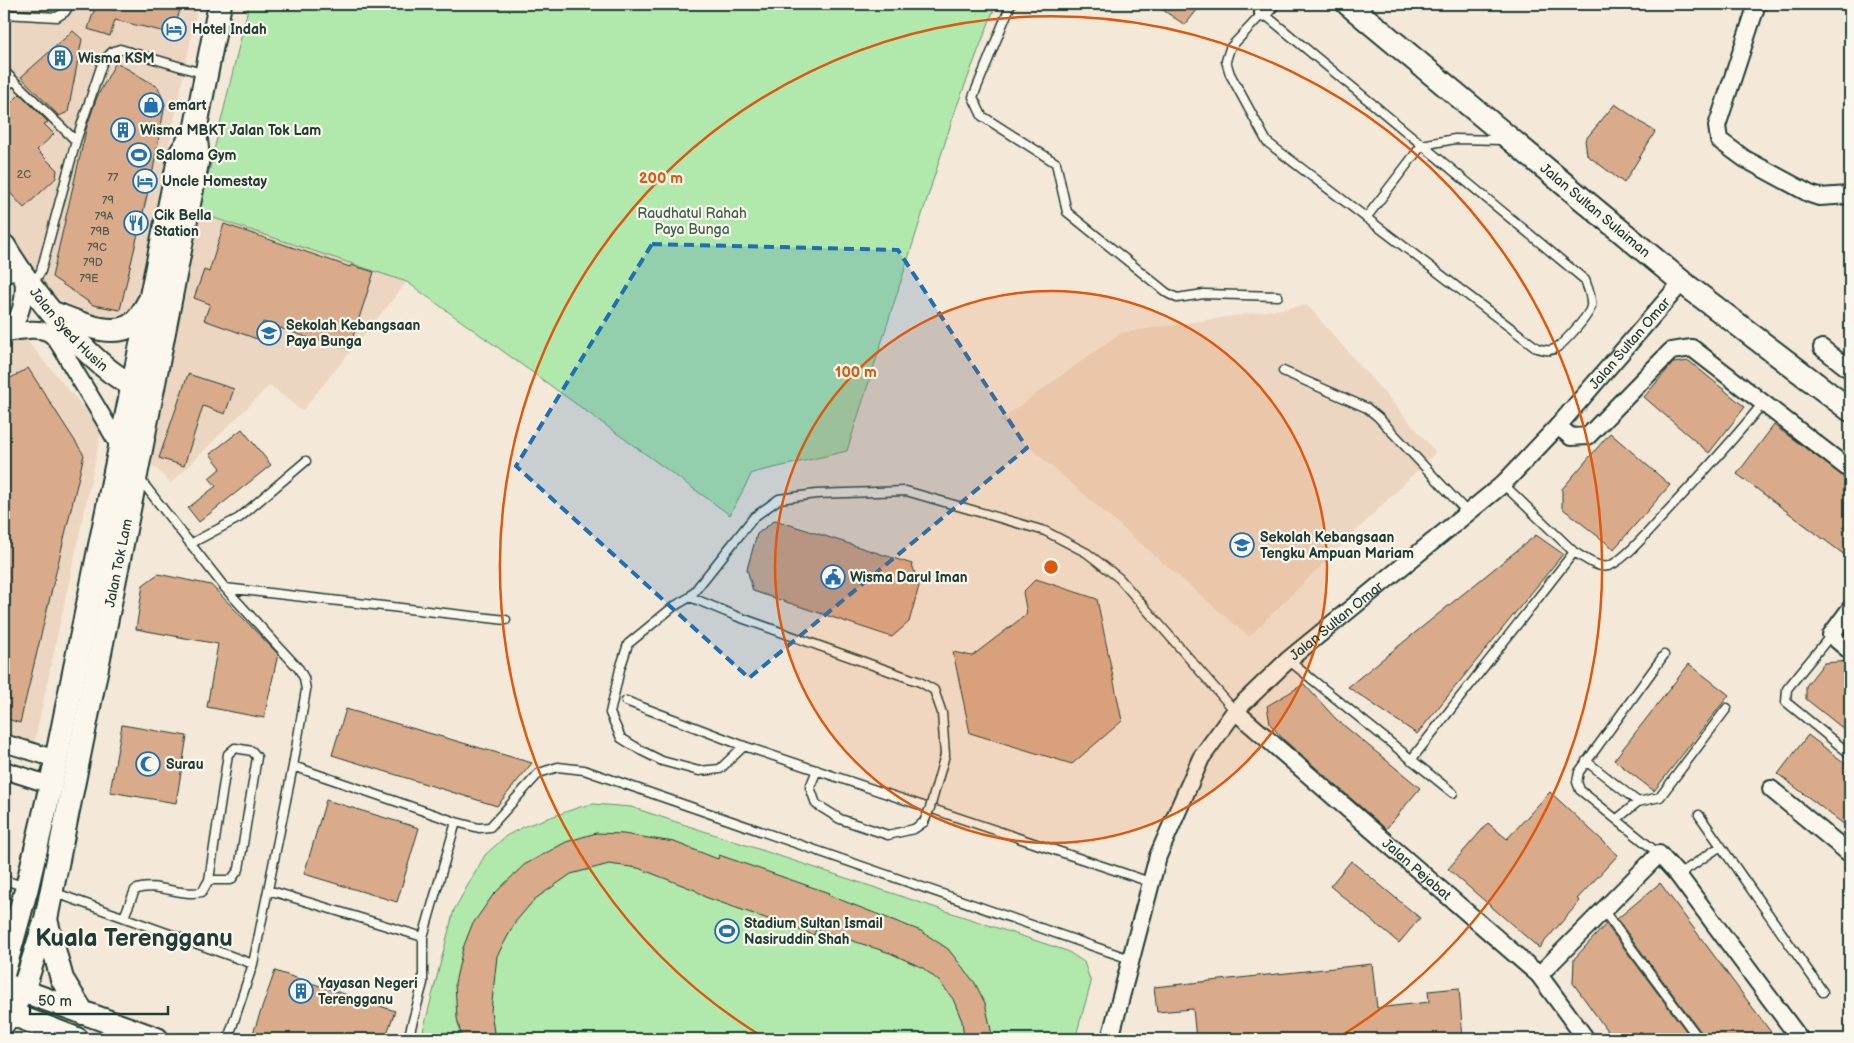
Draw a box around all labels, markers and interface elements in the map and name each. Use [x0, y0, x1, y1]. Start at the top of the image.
hotel icon: Hotel Indah [161, 16, 187, 42]
place label: Hotel Indah [192, 21, 267, 38]
building icon: Wisma KSM [47, 45, 73, 71]
place label: Wisma KSM [78, 50, 155, 67]
shop icon: emart [138, 92, 164, 118]
place label: emart [168, 97, 207, 114]
building icon: Wisma MBKT Jalan Tok Lam [110, 117, 136, 143]
place label: Wisma MBKT Jalan Tok Lam [140, 122, 321, 139]
sports icon: Saloma Gym [126, 142, 152, 168]
place label: Saloma Gym [156, 147, 236, 164]
street label: Jalan Sultan Sulaiman [1537, 160, 1654, 261]
house number: 2C [17, 168, 31, 181]
hotel icon: Uncle Homestay [132, 168, 158, 194]
text: 200 m [639, 169, 683, 188]
house number: 77 [108, 171, 119, 184]
place label: Uncle Homestay [162, 173, 268, 190]
house number: 79 [102, 194, 114, 207]
park label: Raudhatul Rahah Paya Bunga [637, 205, 747, 238]
place label: Cik Bella Station [154, 207, 211, 240]
house number: 79A [95, 210, 114, 223]
restaurant icon: Cik Bella Station [123, 210, 149, 236]
house number: 79B [90, 225, 110, 238]
house number: 79C [87, 241, 107, 254]
house number: 79D [83, 256, 103, 269]
house number: 79E [79, 272, 99, 285]
street label: Jalan Syed Husin [26, 284, 111, 375]
street label: Jalan Sultan Omar [1586, 293, 1675, 393]
place label: Sekolah Kebangsaan Paya Bunga [286, 317, 421, 350]
school or university icon: Sekolah Kebangsaan Paya Bunga [256, 320, 282, 346]
text: 100 m [835, 363, 877, 382]
street label: Jalan Tok Lam [101, 517, 136, 609]
place label: Sekolah Kebangsaan Tengku Ampuan Mariam [1260, 529, 1414, 562]
school or university icon: Sekolah Kebangsaan Tengku Ampuan Mariam [1229, 532, 1255, 558]
centre of rings [1042, 558, 1060, 576]
public building icon: Wisma Darul Iman [820, 564, 846, 590]
place label: Wisma Darul Iman [850, 569, 968, 586]
street label: Jalan Sultan Omar [1286, 577, 1387, 664]
mosque icon: Surau [135, 751, 161, 777]
place label: Surau [166, 756, 204, 773]
street label: Jalan Pejabat [1379, 835, 1455, 904]
place label: Stadium Sultan Ismail Nasiruddin Shah [744, 915, 883, 948]
sports icon: Stadium Sultan Ismail Nasiruddin Shah [714, 918, 740, 944]
district label: Kuala Terengganu [35, 924, 233, 953]
place label: Yayasan Negeri Terengganu [318, 975, 418, 1008]
building icon: Yayasan Negeri Terengganu [288, 978, 314, 1004]
scale bar [30, 983, 168, 1015]
text: 50 m [38, 992, 72, 1011]

